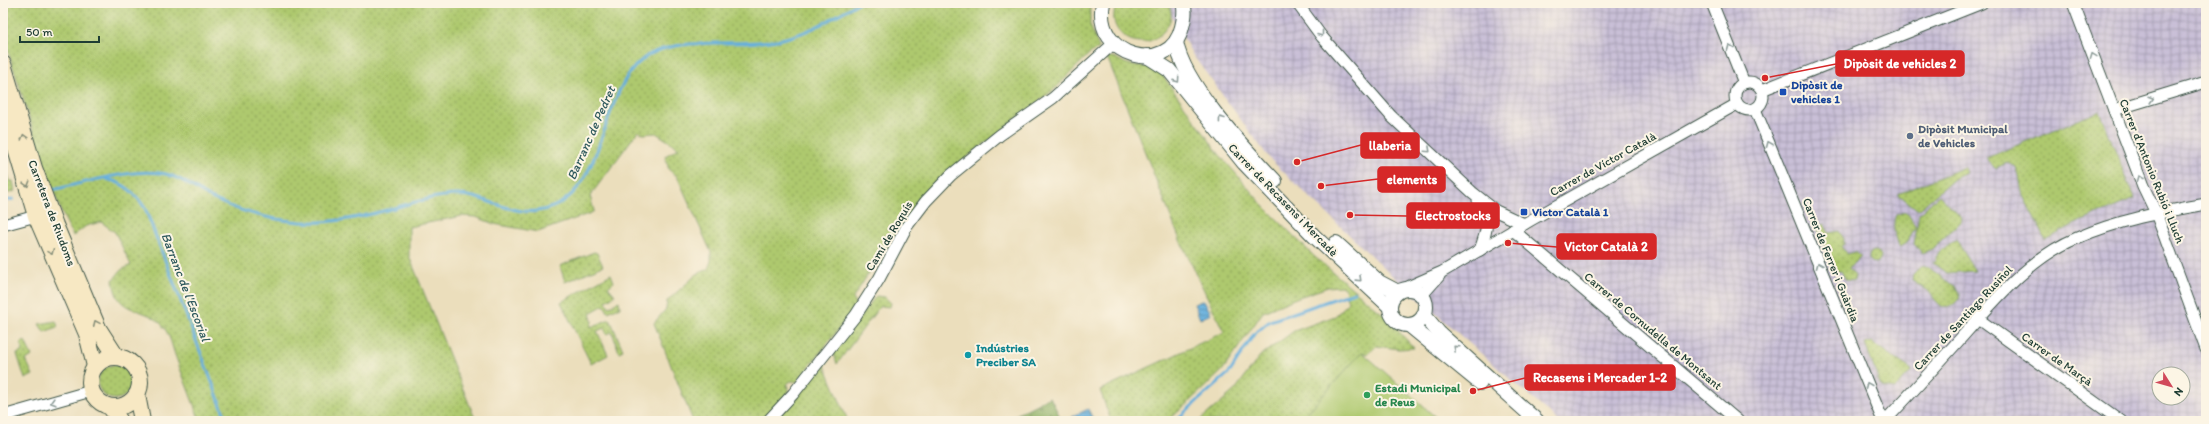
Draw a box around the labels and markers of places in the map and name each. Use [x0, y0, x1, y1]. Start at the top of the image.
callout: Dipòsit de vehicles 2 [1836, 51, 1964, 76]
place label: Dipòsit de vehicles 1 [1791, 78, 1843, 106]
marker: Dipòsit de vehicles 1 [1778, 87, 1788, 97]
place label: Dipòsit Municipal de Vehicles [1918, 122, 2008, 150]
marker: Dipòsit Municipal de Vehicles [1905, 131, 1915, 141]
callout: llaberia [1361, 133, 1419, 158]
callout: elements [1378, 167, 1445, 192]
callout: Electrostocks [1407, 203, 1499, 228]
place label: Victor Català 1 [1532, 205, 1609, 219]
marker: Victor Català 1 [1519, 207, 1529, 217]
callout: Victor Català 2 [1557, 234, 1656, 259]
place label: Indústries Preciber SA [976, 341, 1036, 369]
marker: Indústries Preciber SA [963, 350, 973, 360]
callout: Recasens i Mercader 1-2 [1525, 365, 1675, 390]
place label: Estadi Municipal de Reus [1375, 381, 1461, 409]
marker: Estadi Municipal de Reus [1362, 390, 1372, 400]

